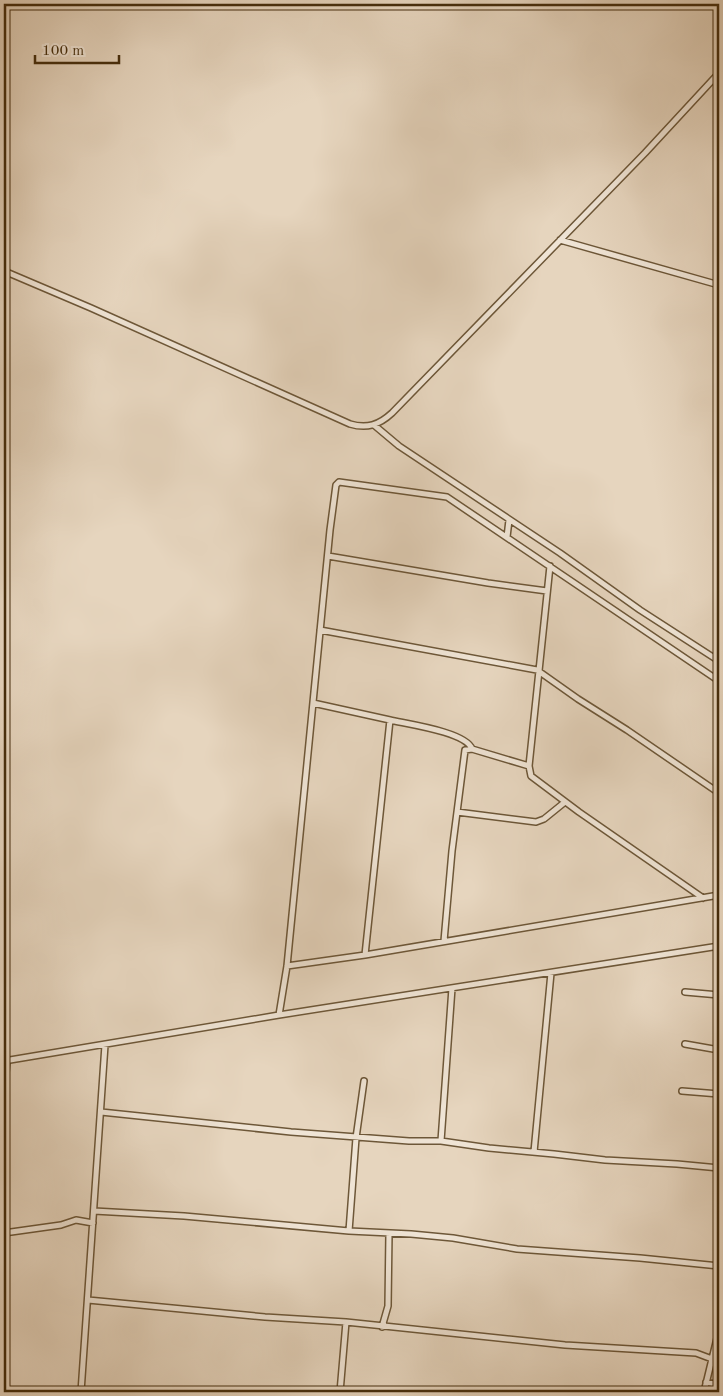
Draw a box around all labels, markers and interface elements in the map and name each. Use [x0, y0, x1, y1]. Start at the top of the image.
scale bar [35, 32, 119, 64]
text: 100 m [42, 44, 84, 59]

